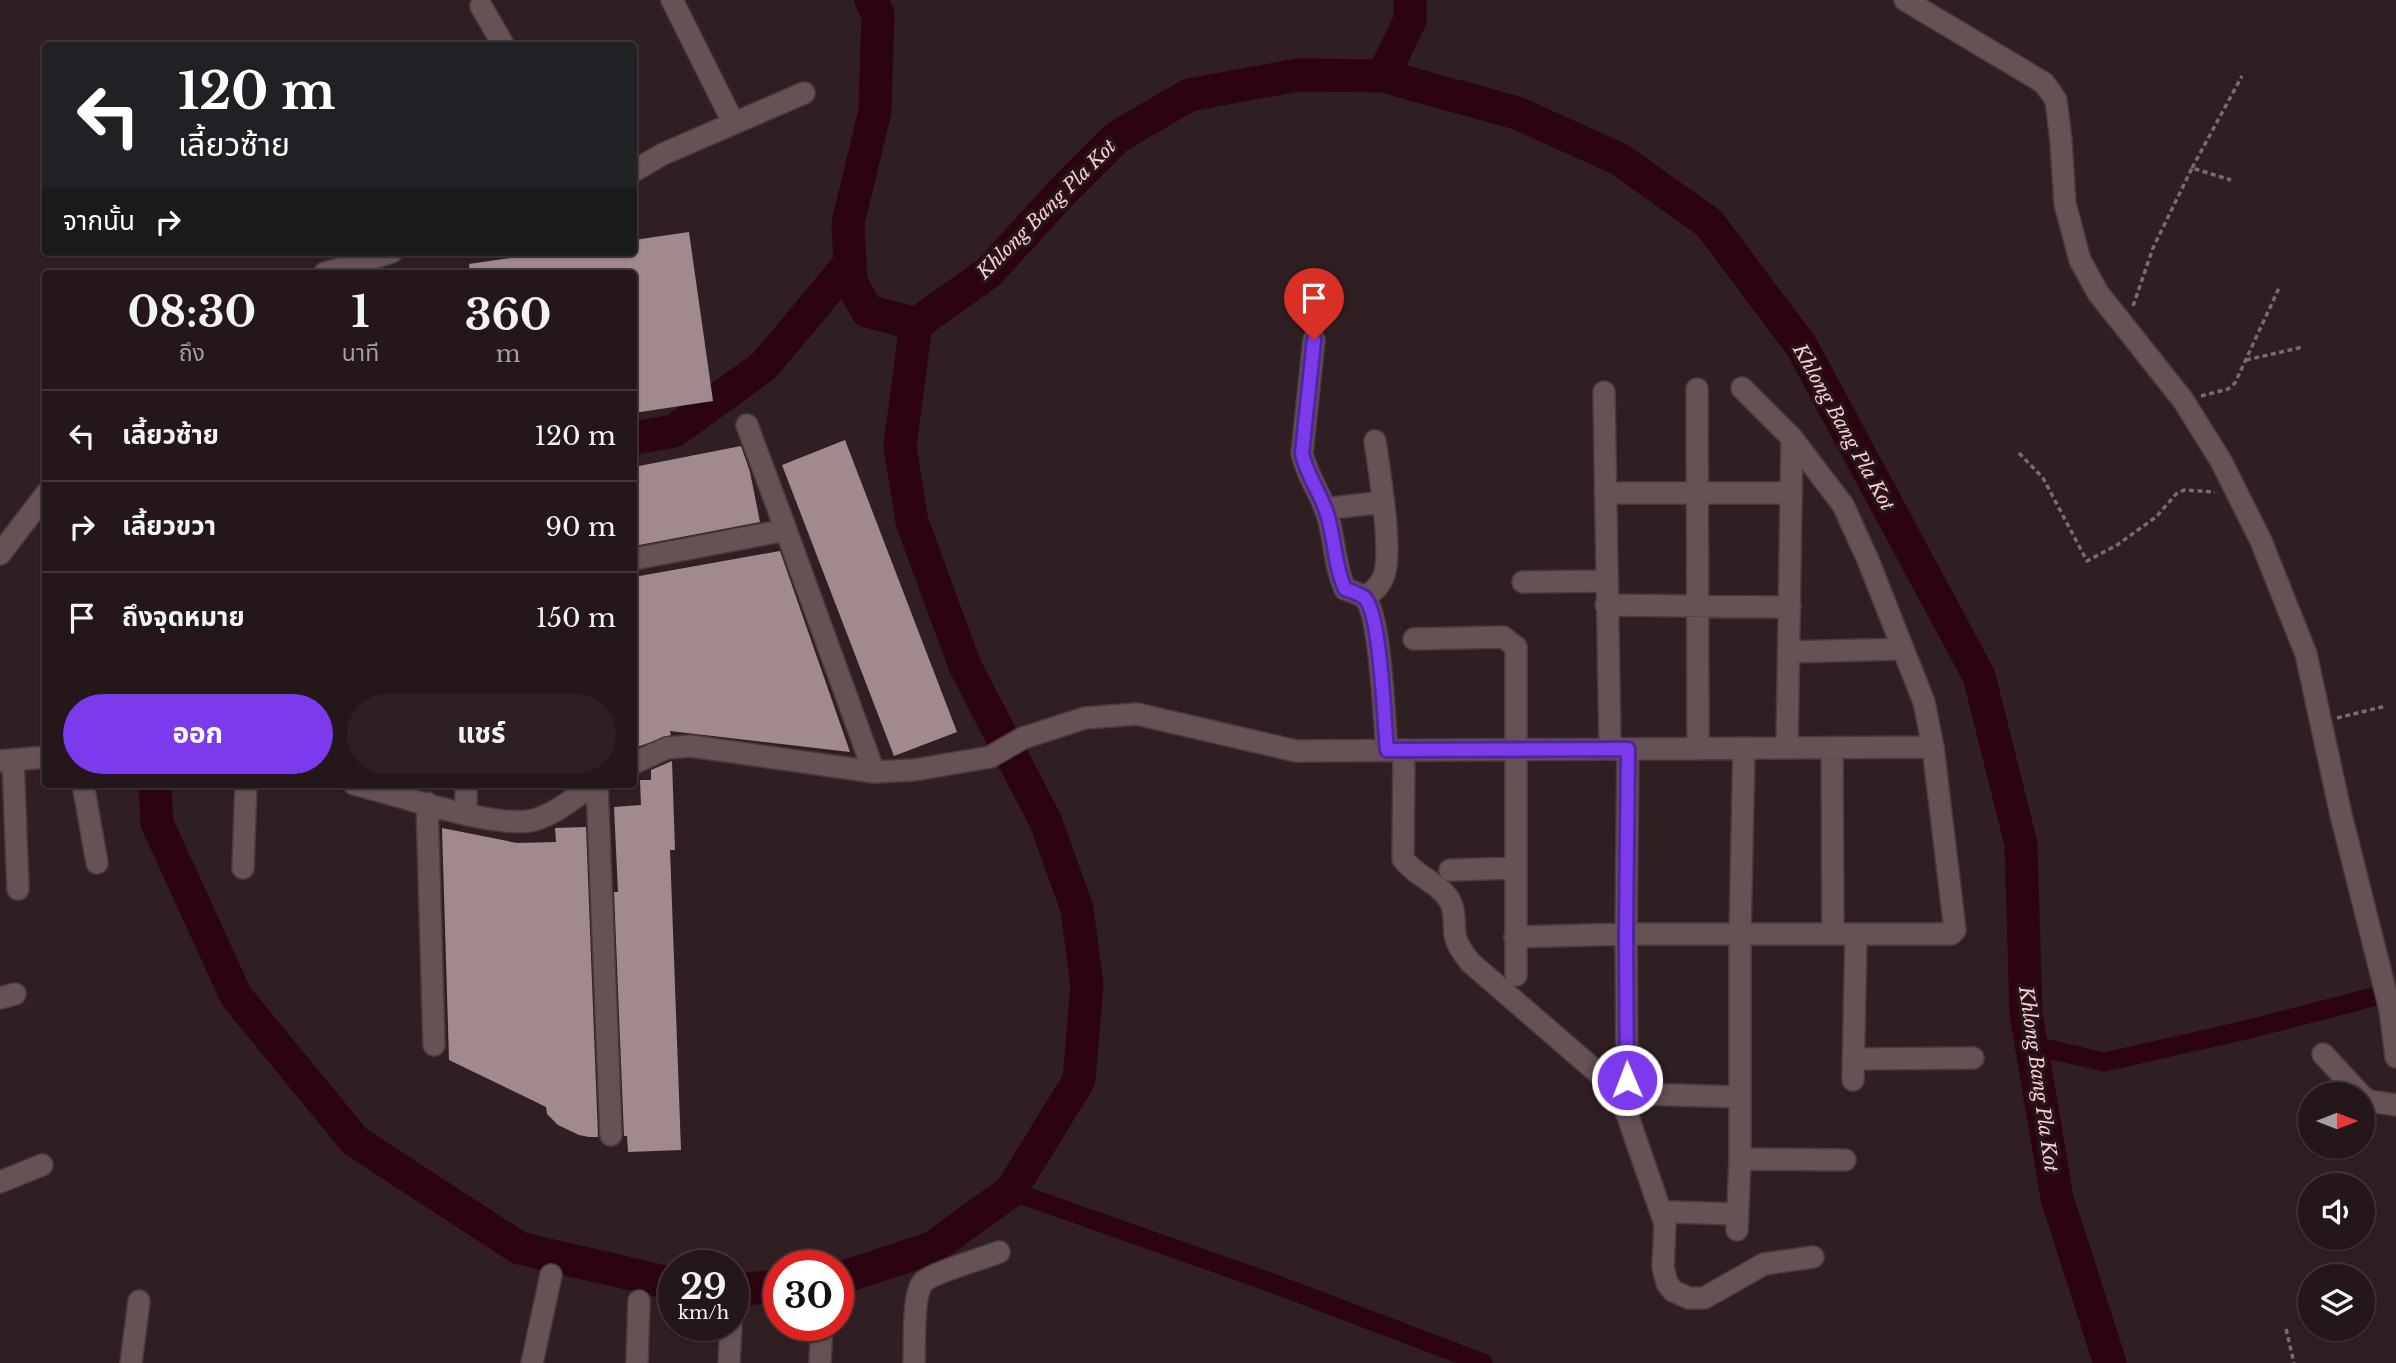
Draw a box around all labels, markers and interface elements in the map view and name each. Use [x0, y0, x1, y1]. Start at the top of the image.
text: 120 m [178, 61, 336, 122]
icon: left [63, 70, 154, 161]
text: เลี้ยวซ้าย [178, 125, 290, 165]
water label: Khlong Bang Pla Kot [971, 135, 1121, 284]
icon: right [149, 203, 187, 241]
text: จากนั้น [63, 205, 135, 237]
pin [1284, 268, 1344, 340]
icon: arrive [1295, 279, 1333, 317]
text: 08:30 [127, 286, 256, 338]
text: 1 [351, 286, 370, 338]
text: 360 [465, 289, 551, 341]
text: ถึง [179, 339, 205, 367]
text: นาที [342, 339, 379, 367]
water label: Khlong Bang Pla Kot [1788, 339, 1899, 515]
text: m [496, 340, 520, 368]
icon: left [63, 417, 101, 455]
text: เลี้ยวซ้าย [122, 419, 219, 451]
text: 120 m [534, 420, 616, 452]
icon: right [63, 508, 101, 546]
text: เลี้ยวขวา [122, 510, 216, 542]
text: 90 m [545, 511, 616, 543]
icon: arrive [63, 599, 101, 637]
text: ถึงจุดหมาย [122, 601, 245, 633]
text: 150 m [536, 602, 616, 634]
button: ออก [63, 694, 333, 774]
button: แชร์ [347, 694, 616, 774]
water label: Khlong Bang Pla Kot [2014, 984, 2063, 1174]
position arrow [1590, 1043, 1664, 1117]
north arrow [2298, 1082, 2375, 1158]
map controls [2298, 1082, 2375, 1341]
button: sound [2298, 1173, 2375, 1250]
speed limit sign: 30 [763, 1250, 854, 1341]
button: layers [2298, 1264, 2375, 1341]
text: 29 [680, 1265, 727, 1308]
text: km/h [678, 1302, 729, 1324]

